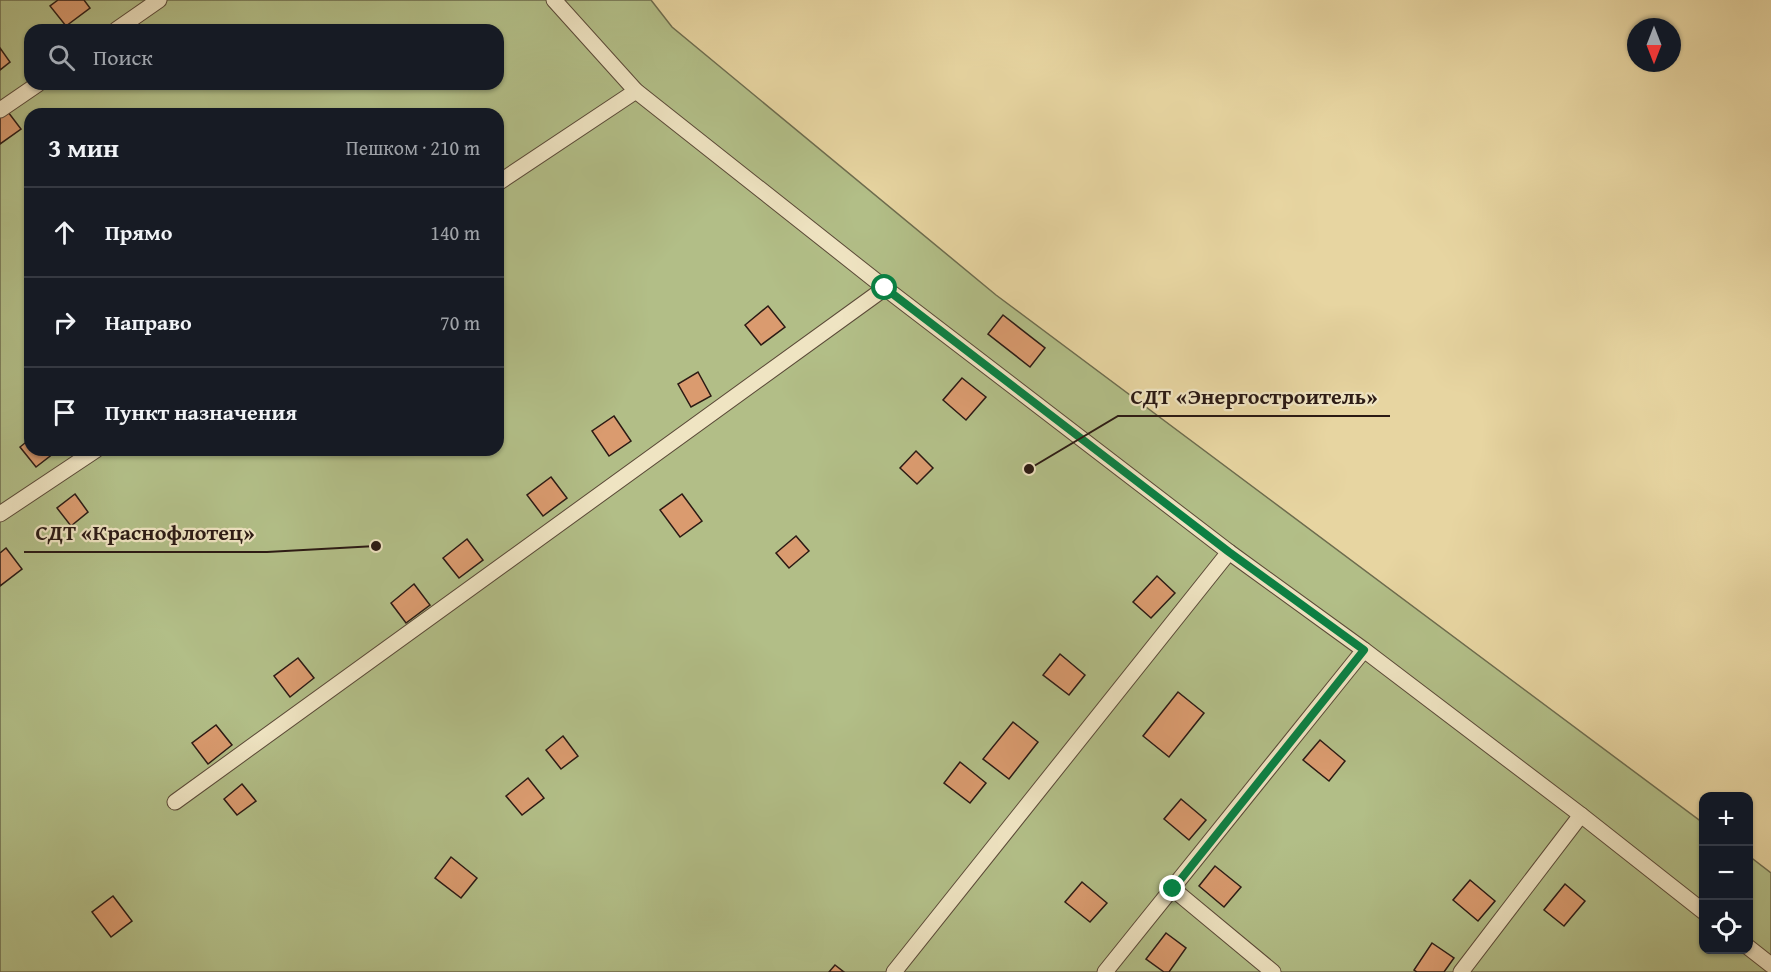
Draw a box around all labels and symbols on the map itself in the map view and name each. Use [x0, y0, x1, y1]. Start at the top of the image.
north arrow [1627, 18, 1681, 72]
route start [871, 274, 897, 300]
callout: СДТ «Энергостроитель» [1118, 376, 1390, 416]
text: СДТ «Энергостроитель» [1130, 380, 1378, 412]
callout: СДТ «Краснофлотец» [24, 512, 267, 552]
text: СДТ «Краснофлотец» [35, 516, 255, 548]
route end [1159, 875, 1185, 901]

